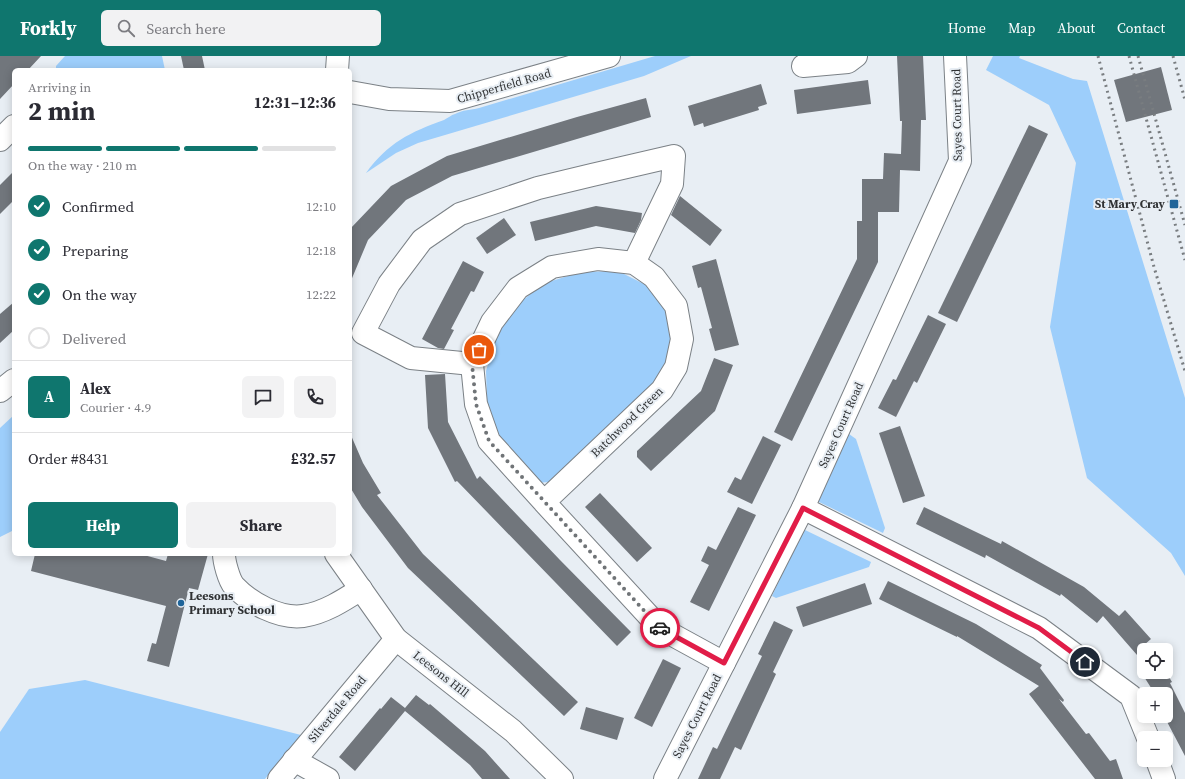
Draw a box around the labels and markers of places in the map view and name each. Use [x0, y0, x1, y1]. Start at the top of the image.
place label: St Mary Cray [1095, 196, 1166, 212]
marker: St Mary Cray [1168, 198, 1180, 210]
pin [462, 333, 496, 367]
place label: Leesons Primary School [189, 588, 275, 618]
marker: Leesons Primary School [176, 598, 186, 608]
pin [1068, 645, 1102, 679]

